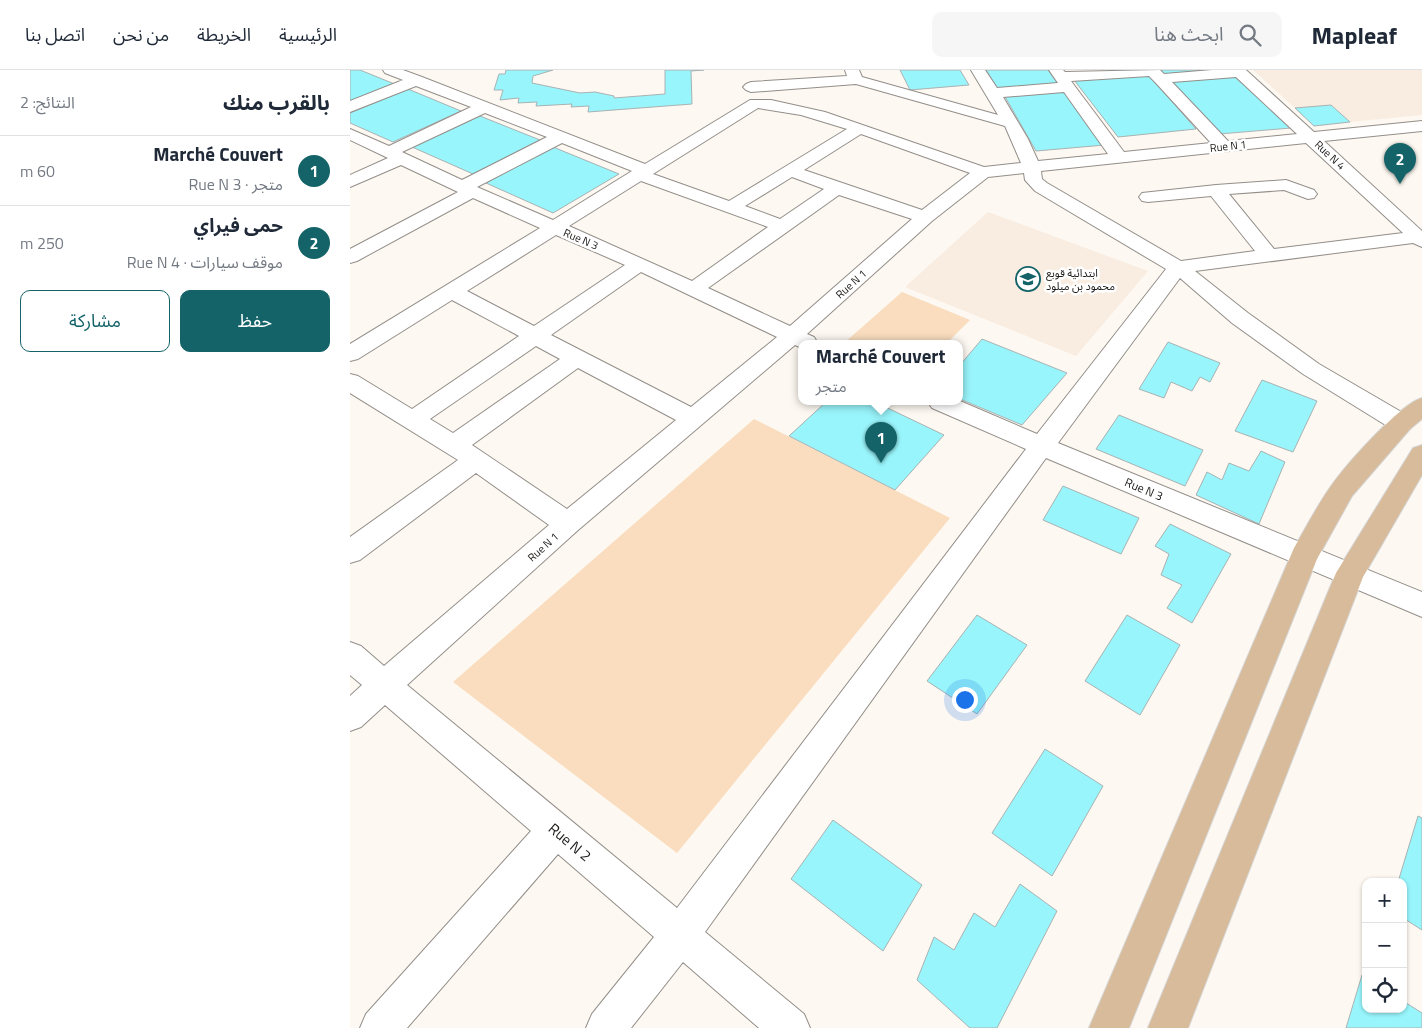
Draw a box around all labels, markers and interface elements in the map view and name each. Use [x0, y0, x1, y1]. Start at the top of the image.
search box [932, 12, 1282, 57]
text: Mapleaf [1312, 17, 1397, 53]
text: ابحث هنا [1154, 19, 1224, 48]
text: اتصل بنا [25, 21, 85, 48]
text: من نحن [113, 21, 169, 48]
text: الخريطة [197, 21, 251, 48]
text: الرئيسية [279, 21, 337, 48]
icon: search [1236, 21, 1264, 49]
text: بالقرب منك [223, 86, 330, 118]
text: النتائج: 2 [20, 90, 75, 114]
street label: Rue N 1 [1209, 136, 1247, 156]
street label: Rue N 4 [1311, 137, 1349, 173]
text: Marché Couvert [153, 139, 283, 168]
pin: 2 [1384, 143, 1416, 184]
text: 60 m [20, 159, 55, 183]
text: 1 [310, 159, 318, 183]
text: متجر · Rue N 3 [188, 172, 283, 196]
text: حمى فيراي [194, 210, 283, 239]
street label: Rue N 3 [561, 224, 601, 254]
text: 250 m [20, 231, 64, 255]
text: 2 [310, 231, 318, 255]
text: موقف سيارات · Rue N 4 [127, 250, 283, 274]
place label: ابتدائية قوبع محمود بن ميلود [1046, 265, 1115, 294]
street label: Rue N 1 [832, 266, 870, 302]
school or university icon: ابتدائية قوبع محمود بن ميلود [1015, 266, 1041, 292]
button: مشاركة [20, 290, 170, 352]
button: حفظ [180, 290, 330, 352]
popup [798, 340, 963, 405]
text: Marché Couvert [816, 341, 945, 370]
text: متجر [816, 374, 847, 398]
pin: 1 [865, 422, 897, 463]
street label: Rue N 3 [1122, 472, 1166, 506]
street label: Rue N 1 [524, 529, 562, 565]
your location [952, 687, 978, 713]
street label: Rue N 2 [543, 817, 597, 867]
map controls [1362, 878, 1407, 1013]
button: + [1362, 878, 1407, 923]
button: − [1362, 923, 1407, 968]
button: locate [1362, 968, 1407, 1013]

